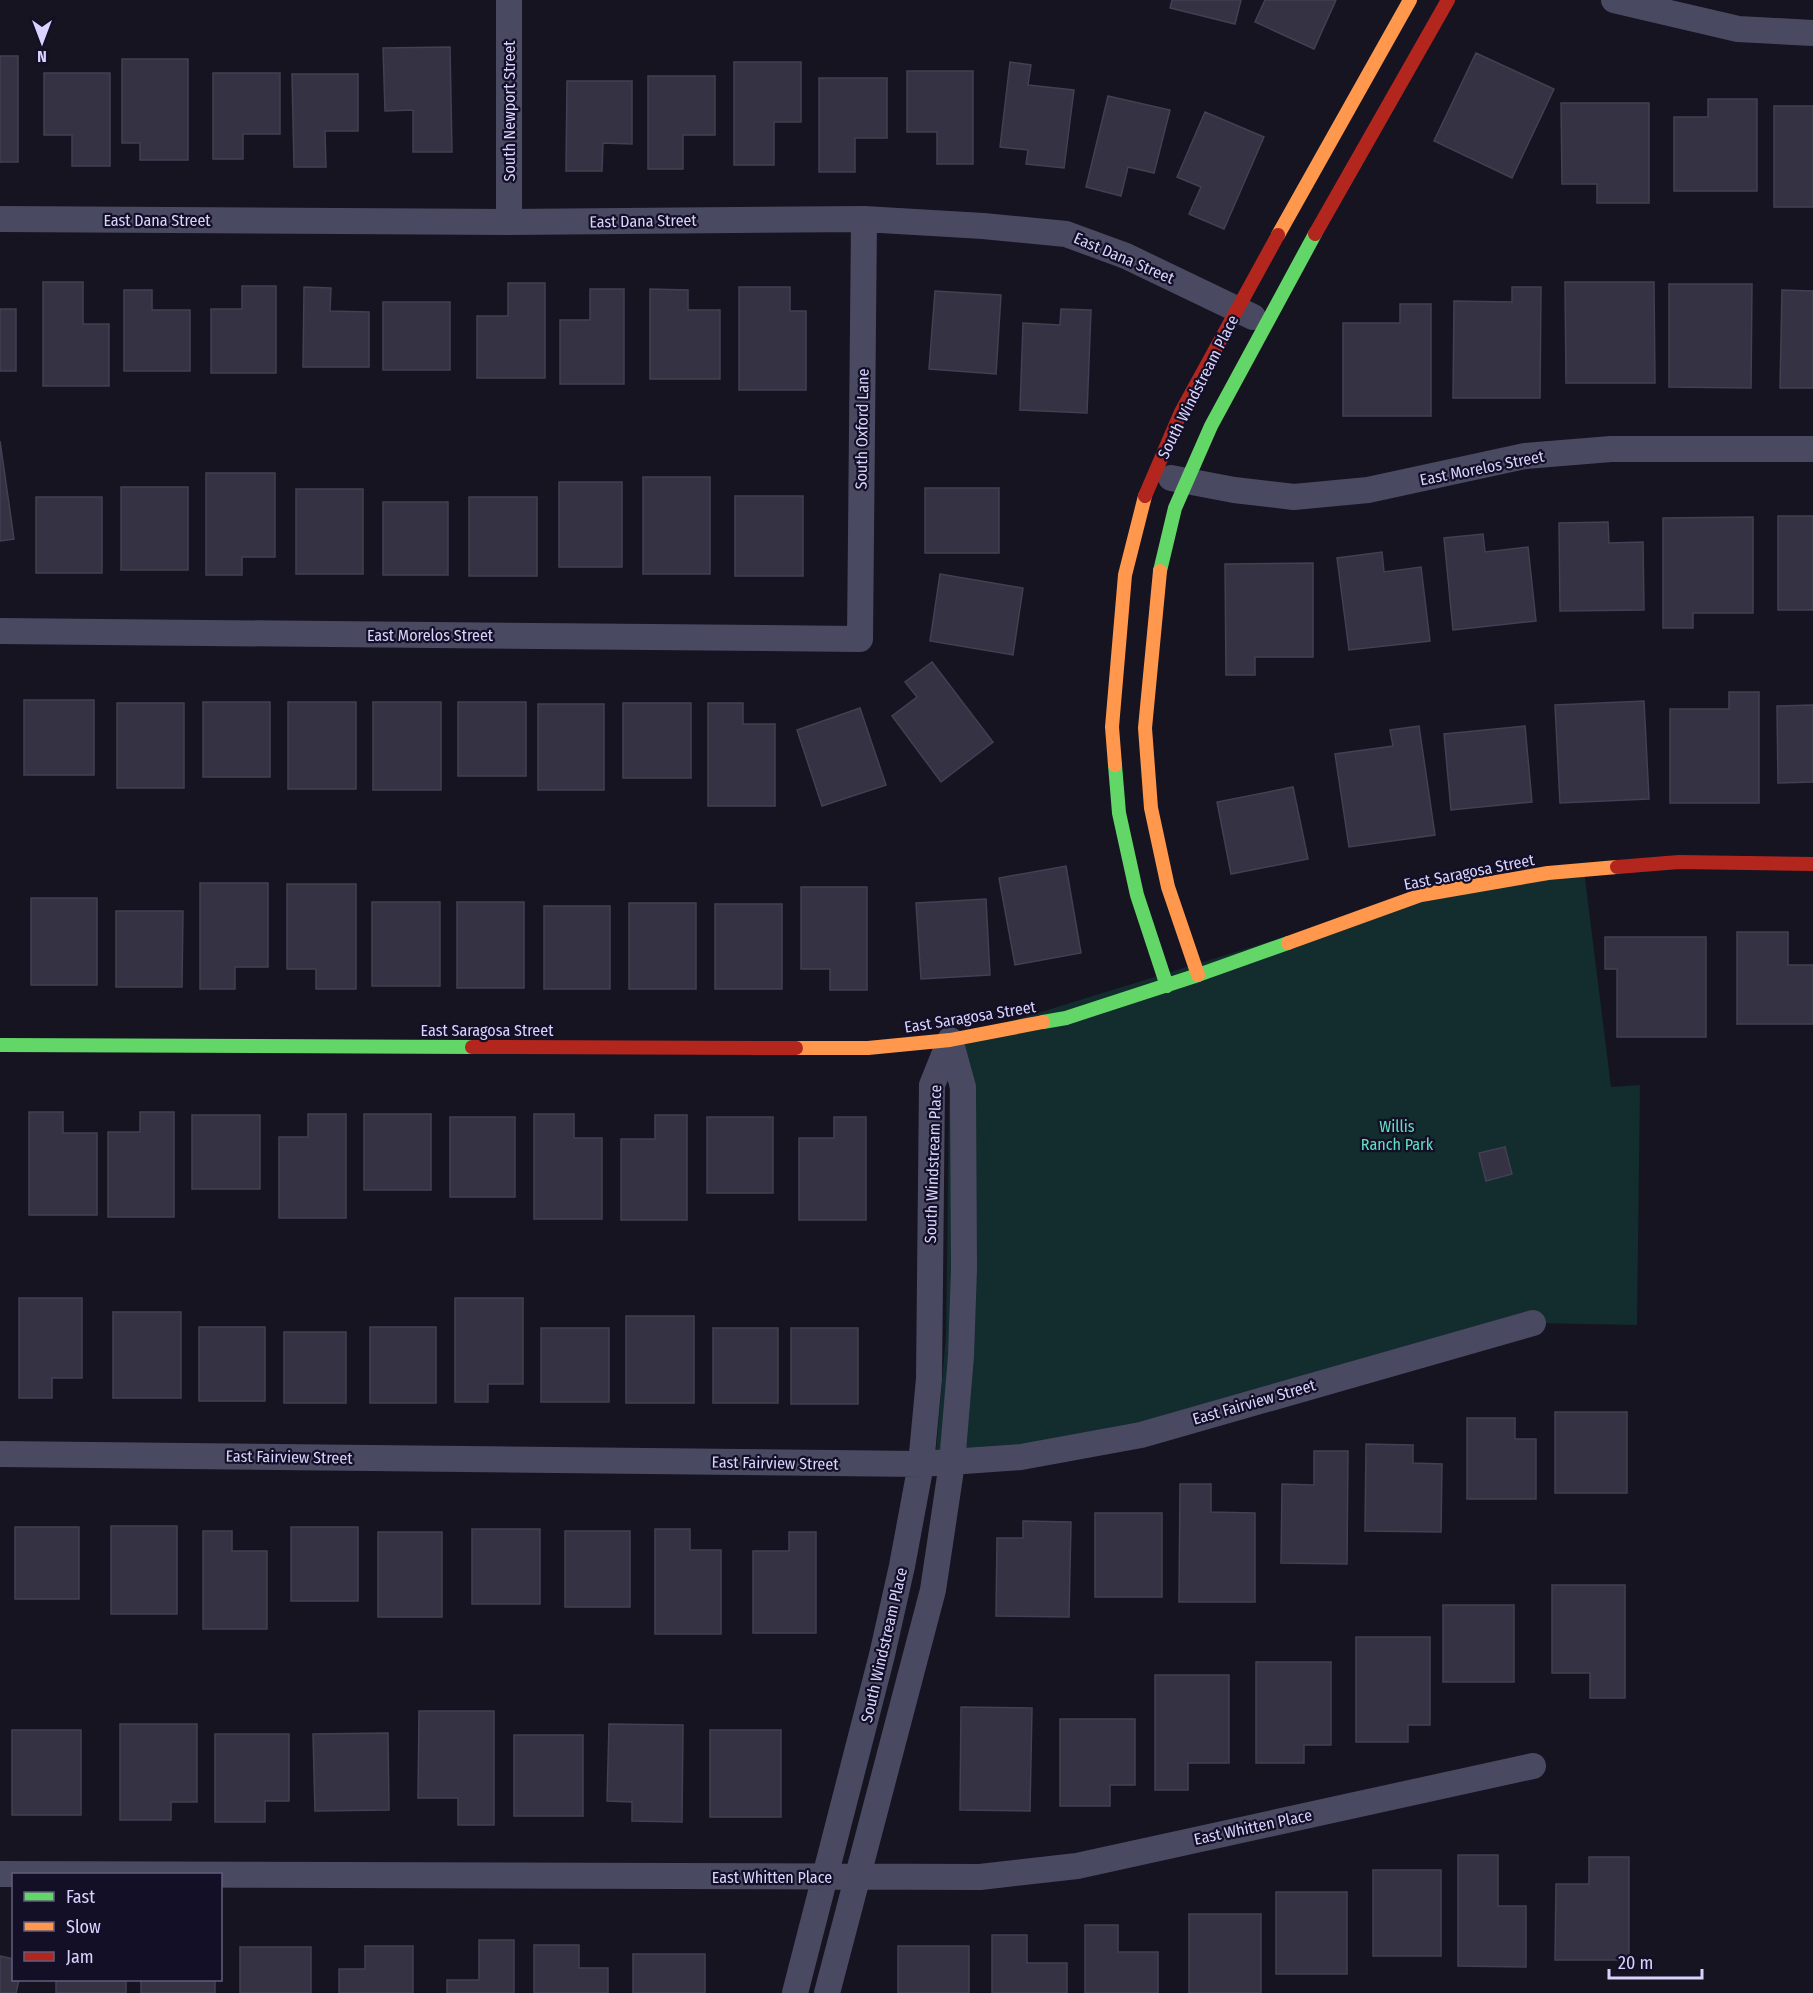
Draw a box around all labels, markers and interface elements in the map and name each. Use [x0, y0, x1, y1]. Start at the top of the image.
north arrow [12, 12, 72, 72]
street label: South Newport Street [500, 40, 519, 182]
text: N [37, 47, 47, 66]
street label: East Dana Street [103, 211, 211, 230]
street label: East Dana Street [589, 211, 698, 231]
street label: East Dana Street [1071, 228, 1178, 288]
street label: South Windstream Place [1154, 312, 1243, 462]
street label: South Oxford Lane [851, 368, 873, 490]
street label: East Morelos Street [1418, 446, 1546, 489]
street label: East Morelos Street [367, 626, 494, 645]
street label: East Saragosa Street [1402, 850, 1537, 894]
street label: East Saragosa Street [903, 997, 1038, 1037]
street label: East Saragosa Street [421, 1021, 554, 1040]
street label: South Windstream Place [921, 1084, 945, 1244]
park label: Willis Ranch Park [1361, 1117, 1434, 1154]
street label: East Fairview Street [1190, 1375, 1318, 1429]
street label: East Fairview Street [225, 1446, 353, 1468]
street label: East Fairview Street [711, 1452, 839, 1474]
street label: South Windstream Place [857, 1565, 911, 1724]
street label: East Whitten Place [1192, 1805, 1314, 1849]
street label: East Whitten Place [712, 1868, 832, 1887]
legend [12, 1873, 222, 1981]
text: Fast [66, 1886, 95, 1908]
text: Slow [66, 1916, 101, 1938]
scale bar [1609, 1942, 1702, 1980]
text: Jam [66, 1946, 94, 1968]
text: 20 m [1618, 1952, 1653, 1974]

